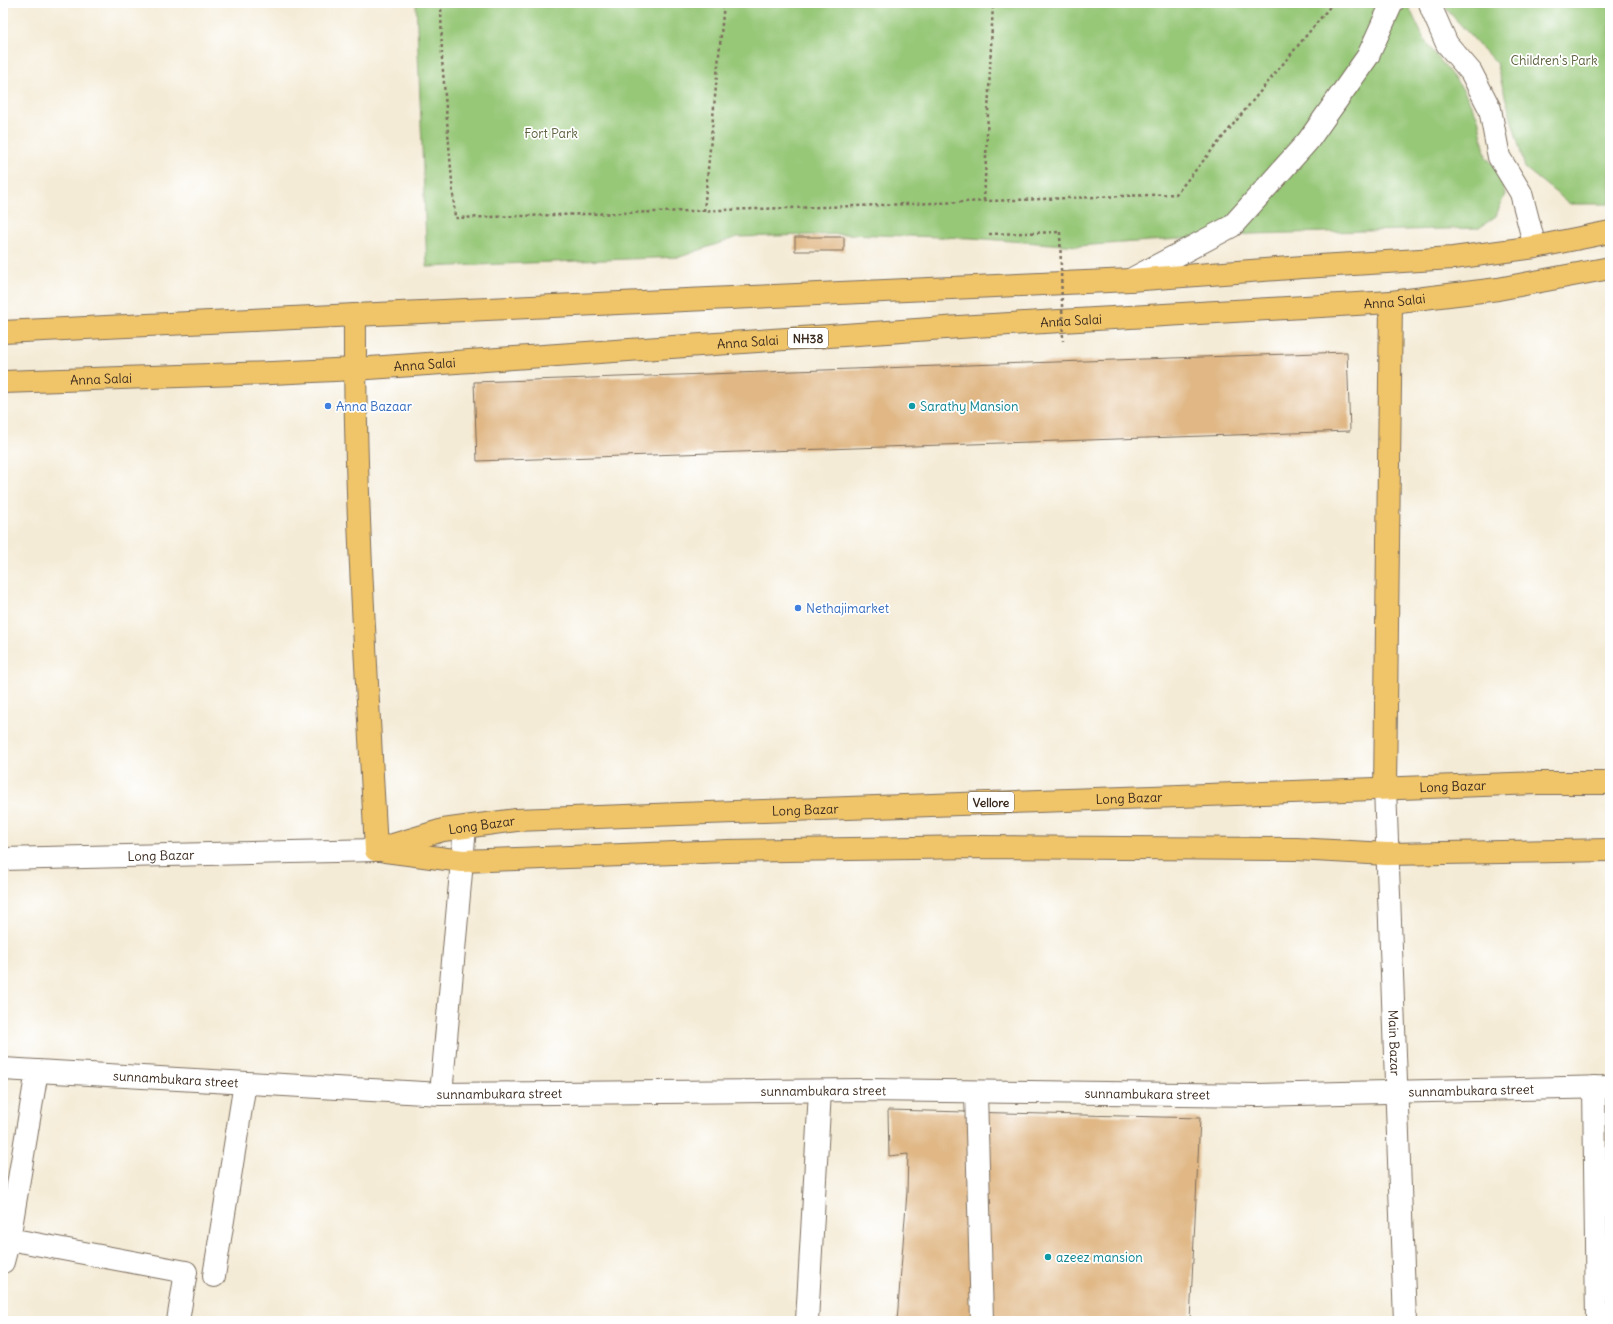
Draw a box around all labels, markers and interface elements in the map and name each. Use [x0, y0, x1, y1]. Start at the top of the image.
park label: Children's Park [1510, 52, 1598, 69]
park label: Fort Park [524, 125, 578, 142]
street label: Anna Salai [1363, 289, 1426, 312]
street label: Anna Salai [1040, 310, 1103, 331]
road number: NH38 [788, 328, 828, 348]
street label: Anna Salai [716, 331, 779, 352]
street label: Anna Salai [393, 354, 456, 375]
street label: Anna Salai [70, 369, 132, 388]
place label: Anna Bazaar [336, 398, 413, 415]
place label: Sarathy Mansion [920, 398, 1019, 415]
marker: Anna Bazaar [323, 401, 333, 411]
marker: Sarathy Mansion [907, 401, 917, 411]
place label: Nethajimarket [806, 600, 890, 617]
marker: Nethajimarket [793, 603, 803, 613]
street label: Long Bazar [1419, 776, 1487, 796]
street label: Long Bazar [1095, 788, 1163, 808]
road number: Vellore [968, 792, 1014, 812]
street label: Long Bazar [771, 800, 840, 819]
street label: Long Bazar [447, 812, 517, 838]
street label: Long Bazar [127, 846, 195, 864]
street label: Main Bazar [1385, 1009, 1404, 1077]
street label: sunnambukara street [113, 1067, 240, 1091]
street label: sunnambukara street [1408, 1080, 1535, 1100]
street label: sunnambukara street [760, 1081, 887, 1099]
street label: sunnambukara street [436, 1084, 563, 1103]
street label: sunnambukara street [1084, 1084, 1211, 1103]
place label: azeez mansion [1056, 1249, 1143, 1266]
marker: azeez mansion [1043, 1252, 1053, 1262]

